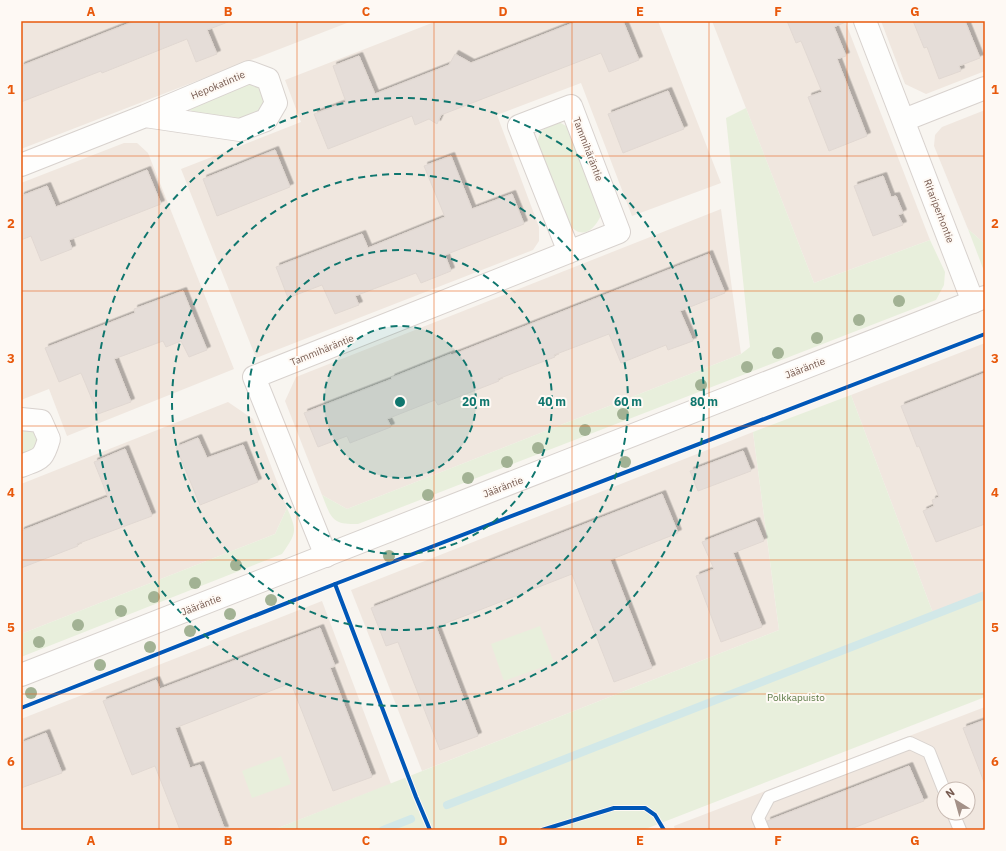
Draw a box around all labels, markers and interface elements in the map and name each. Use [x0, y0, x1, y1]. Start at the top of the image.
text: A [87, 3, 96, 20]
text: B [224, 3, 233, 20]
text: C [362, 3, 371, 20]
text: D [498, 3, 508, 20]
text: E [636, 3, 644, 20]
text: F [774, 3, 782, 20]
text: G [910, 3, 920, 20]
street label: Hepokatintie [189, 68, 248, 102]
text: 1 [7, 81, 15, 98]
text: 1 [991, 81, 999, 98]
street label: Tammihäräntie [570, 115, 606, 183]
street label: Ritariperhontie [921, 177, 957, 245]
text: 2 [7, 215, 15, 232]
text: 2 [991, 215, 999, 232]
street label: Tammihäräntie [288, 331, 356, 369]
text: 3 [7, 350, 15, 367]
text: 3 [991, 350, 999, 367]
street label: Jääräntie [783, 354, 827, 382]
text: 20 m [462, 394, 490, 409]
text: 40 m [538, 394, 566, 409]
text: 60 m [614, 394, 642, 409]
text: 80 m [690, 394, 718, 409]
centre of rings [393, 395, 407, 409]
street label: Jääräntie [481, 473, 525, 501]
text: 4 [7, 484, 15, 501]
text: 4 [991, 484, 999, 501]
street label: Jääräntie [179, 591, 223, 619]
text: 5 [7, 619, 15, 636]
text: 5 [991, 619, 999, 636]
park label: Polkkapuisto [767, 691, 825, 704]
text: 6 [7, 753, 15, 770]
text: 6 [991, 753, 999, 770]
north arrow [936, 781, 976, 821]
text: N [943, 785, 957, 801]
text: A [87, 832, 96, 849]
text: B [224, 832, 233, 849]
text: C [362, 832, 371, 849]
text: D [498, 832, 508, 849]
text: E [636, 832, 644, 849]
text: F [774, 832, 782, 849]
text: G [910, 832, 920, 849]

